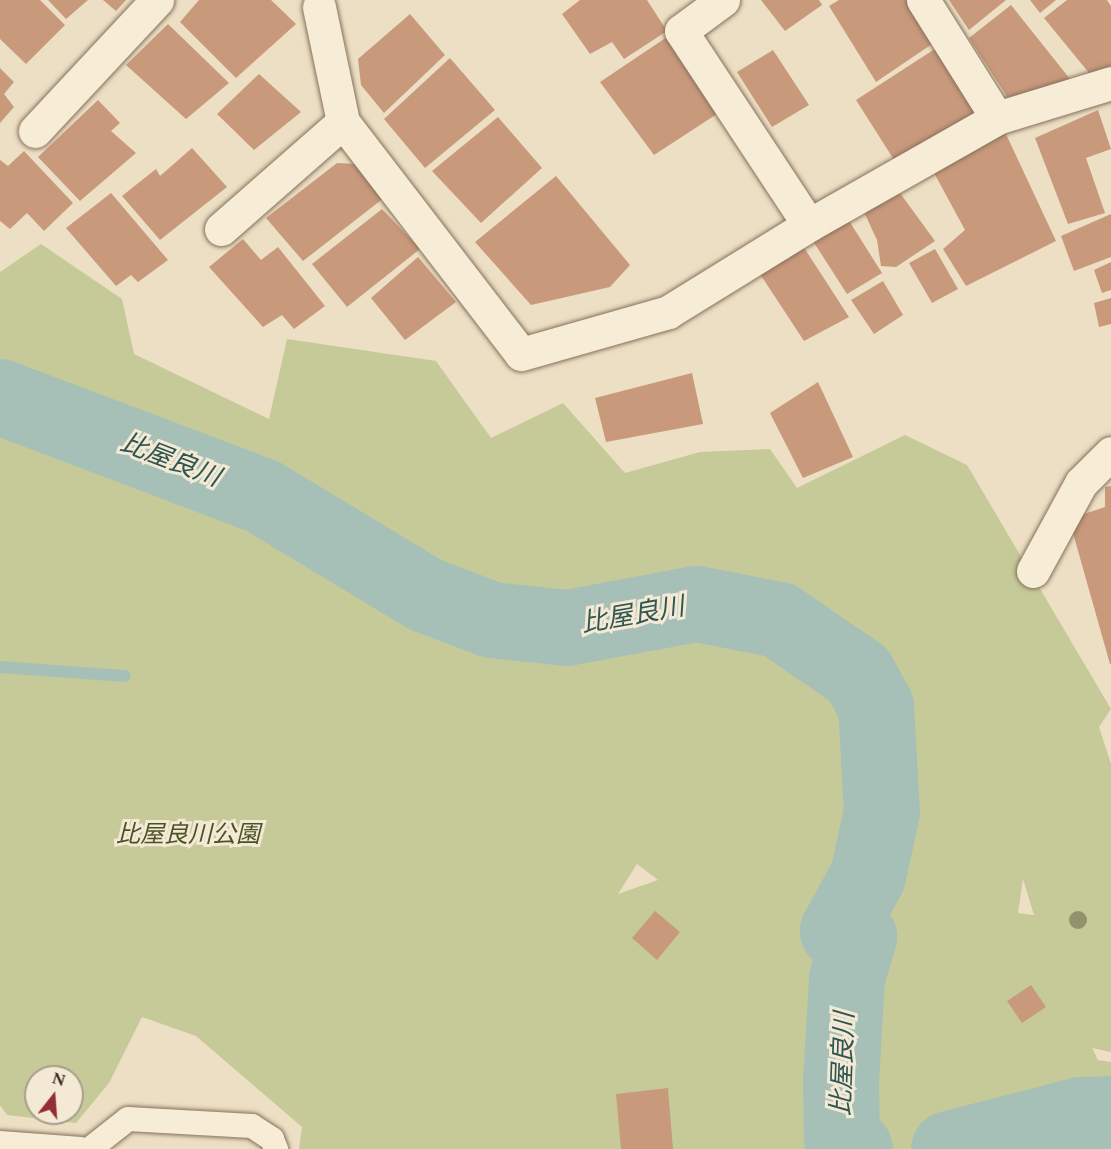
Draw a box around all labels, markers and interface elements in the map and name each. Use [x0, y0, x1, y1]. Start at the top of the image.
water label: 比屋良川 [116, 428, 224, 494]
water label: 比屋良川 [579, 592, 687, 640]
park label: 比屋良川公園 [116, 822, 260, 850]
water label: 比屋良川 [827, 1011, 861, 1117]
north arrow [24, 1065, 84, 1125]
text: N [49, 1066, 68, 1093]

